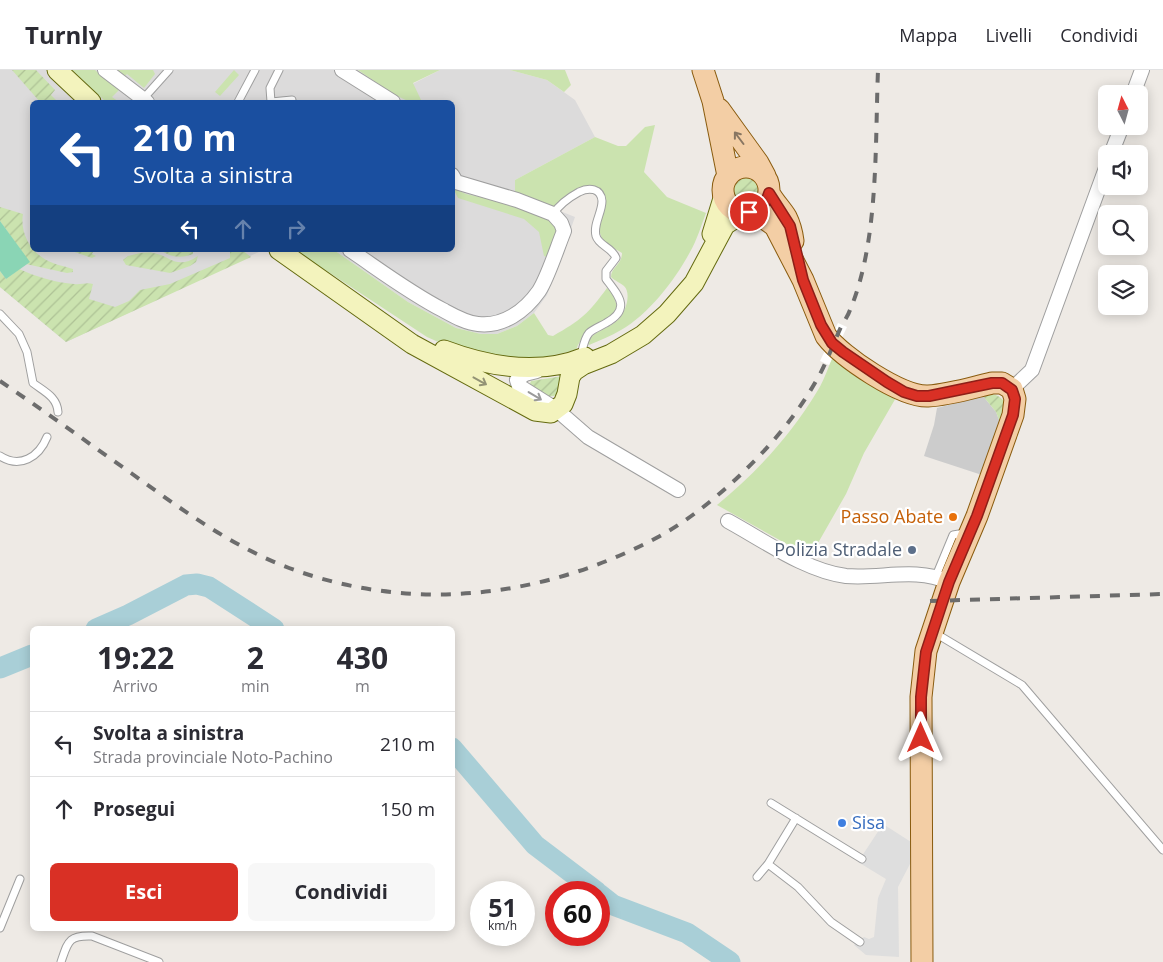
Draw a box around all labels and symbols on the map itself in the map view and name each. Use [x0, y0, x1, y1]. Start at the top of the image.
north arrow [1098, 85, 1148, 135]
one-way arrow [734, 132, 745, 145]
pin [728, 191, 770, 233]
one-way arrow [472, 376, 486, 386]
one-way arrow [527, 391, 541, 401]
place label: Passo Abate [841, 504, 943, 528]
marker: Passo Abate [947, 511, 959, 523]
place label: Polizia Stradale [774, 537, 902, 561]
marker: Polizia Stradale [906, 544, 918, 556]
position arrow [894, 711, 946, 763]
place label: Sisa [852, 810, 885, 834]
marker: Sisa [836, 817, 848, 829]
speed limit sign: 60 [545, 881, 610, 946]

